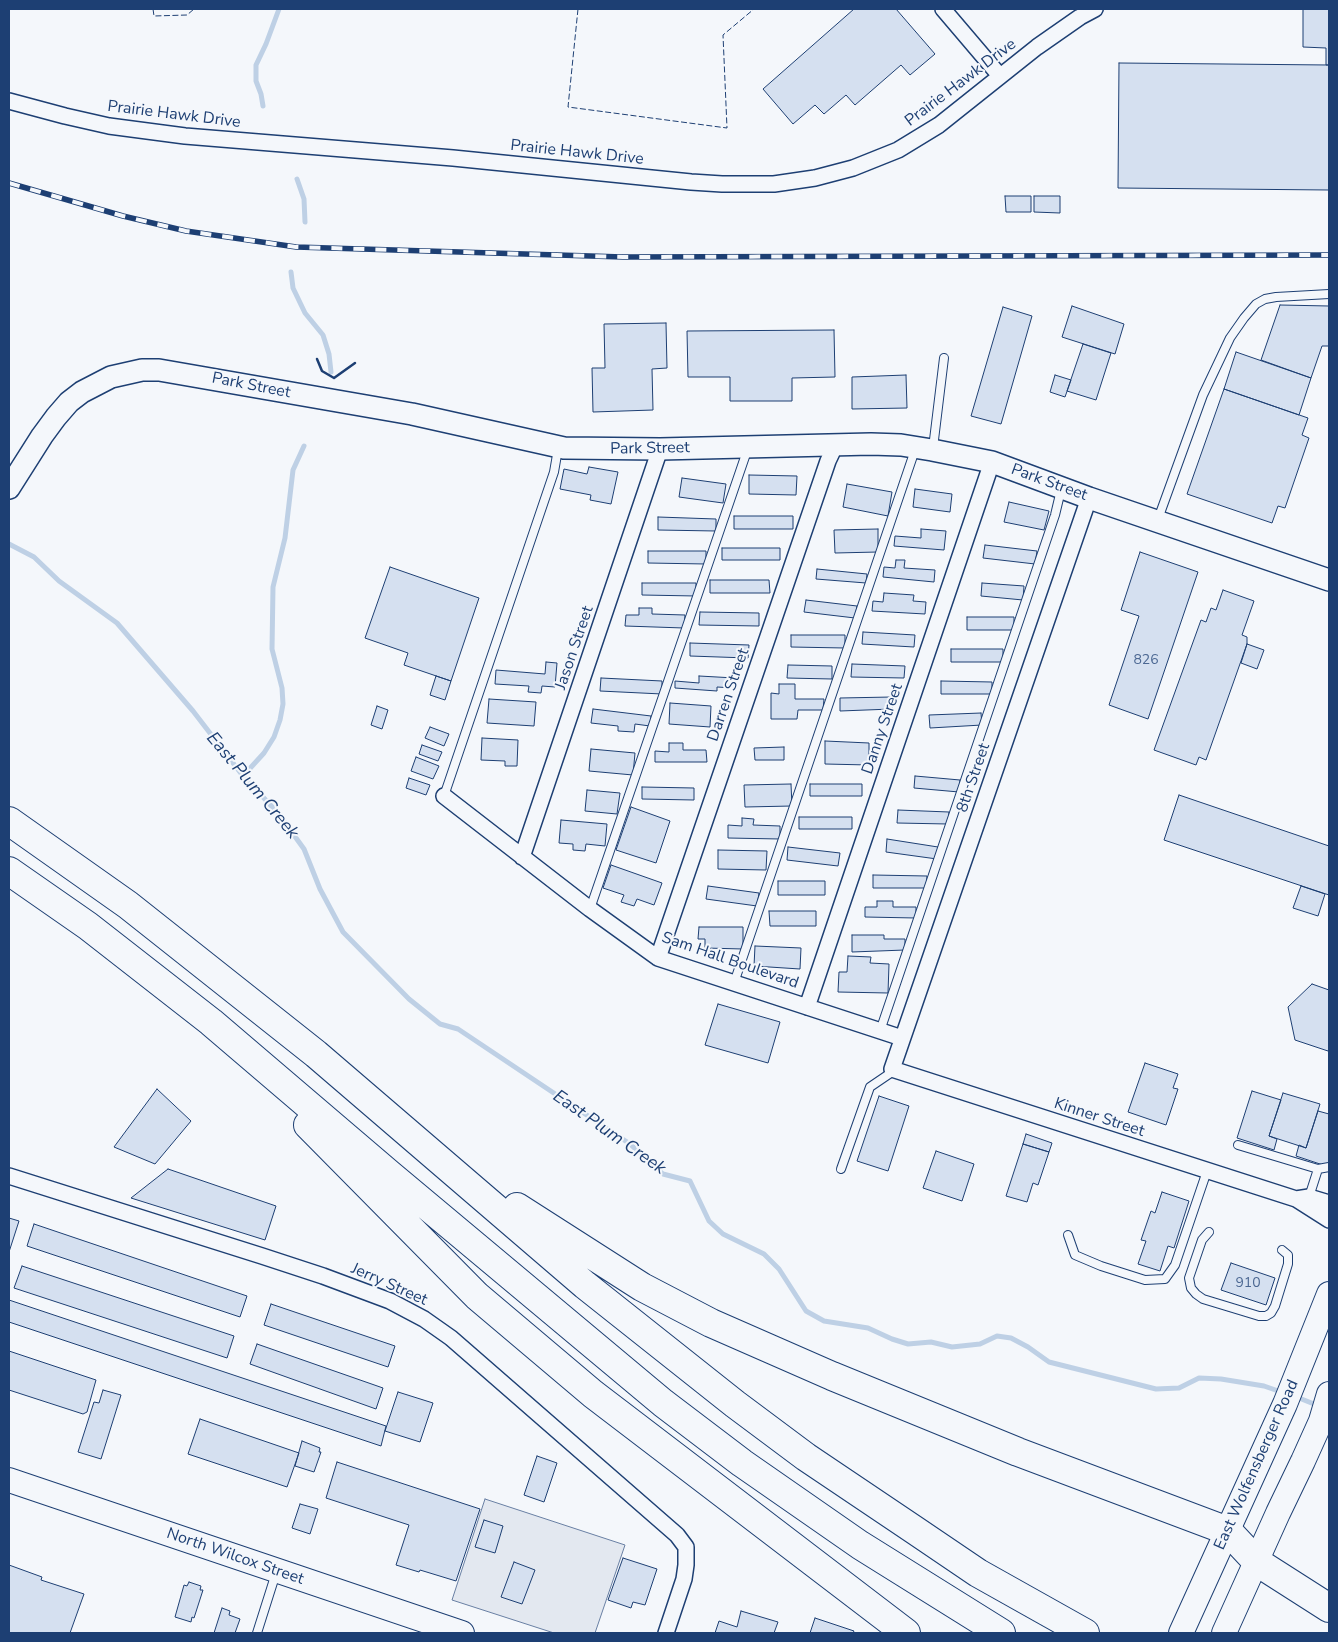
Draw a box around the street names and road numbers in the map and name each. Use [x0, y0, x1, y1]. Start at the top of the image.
street label: Prairie Hawk Drive [902, 35, 1020, 131]
street label: Prairie Hawk Drive [106, 97, 242, 133]
street label: Prairie Hawk Drive [509, 136, 645, 170]
street label: Park Street [210, 369, 292, 403]
street label: Park Street [610, 439, 690, 459]
street label: Park Street [1008, 460, 1090, 506]
street label: Jason Street [552, 604, 598, 692]
street label: Darren Street [704, 646, 754, 744]
street label: Danny Street [859, 681, 907, 777]
street label: 8th Street [953, 741, 995, 815]
street label: Sam Hall Boulevard [659, 929, 801, 993]
street label: Kinner Street [1051, 1094, 1147, 1142]
street label: Jerry Street [348, 1260, 430, 1310]
street label: East Wolfensberger Road [1211, 1377, 1303, 1553]
street label: North Wilcox Street [164, 1525, 306, 1589]

